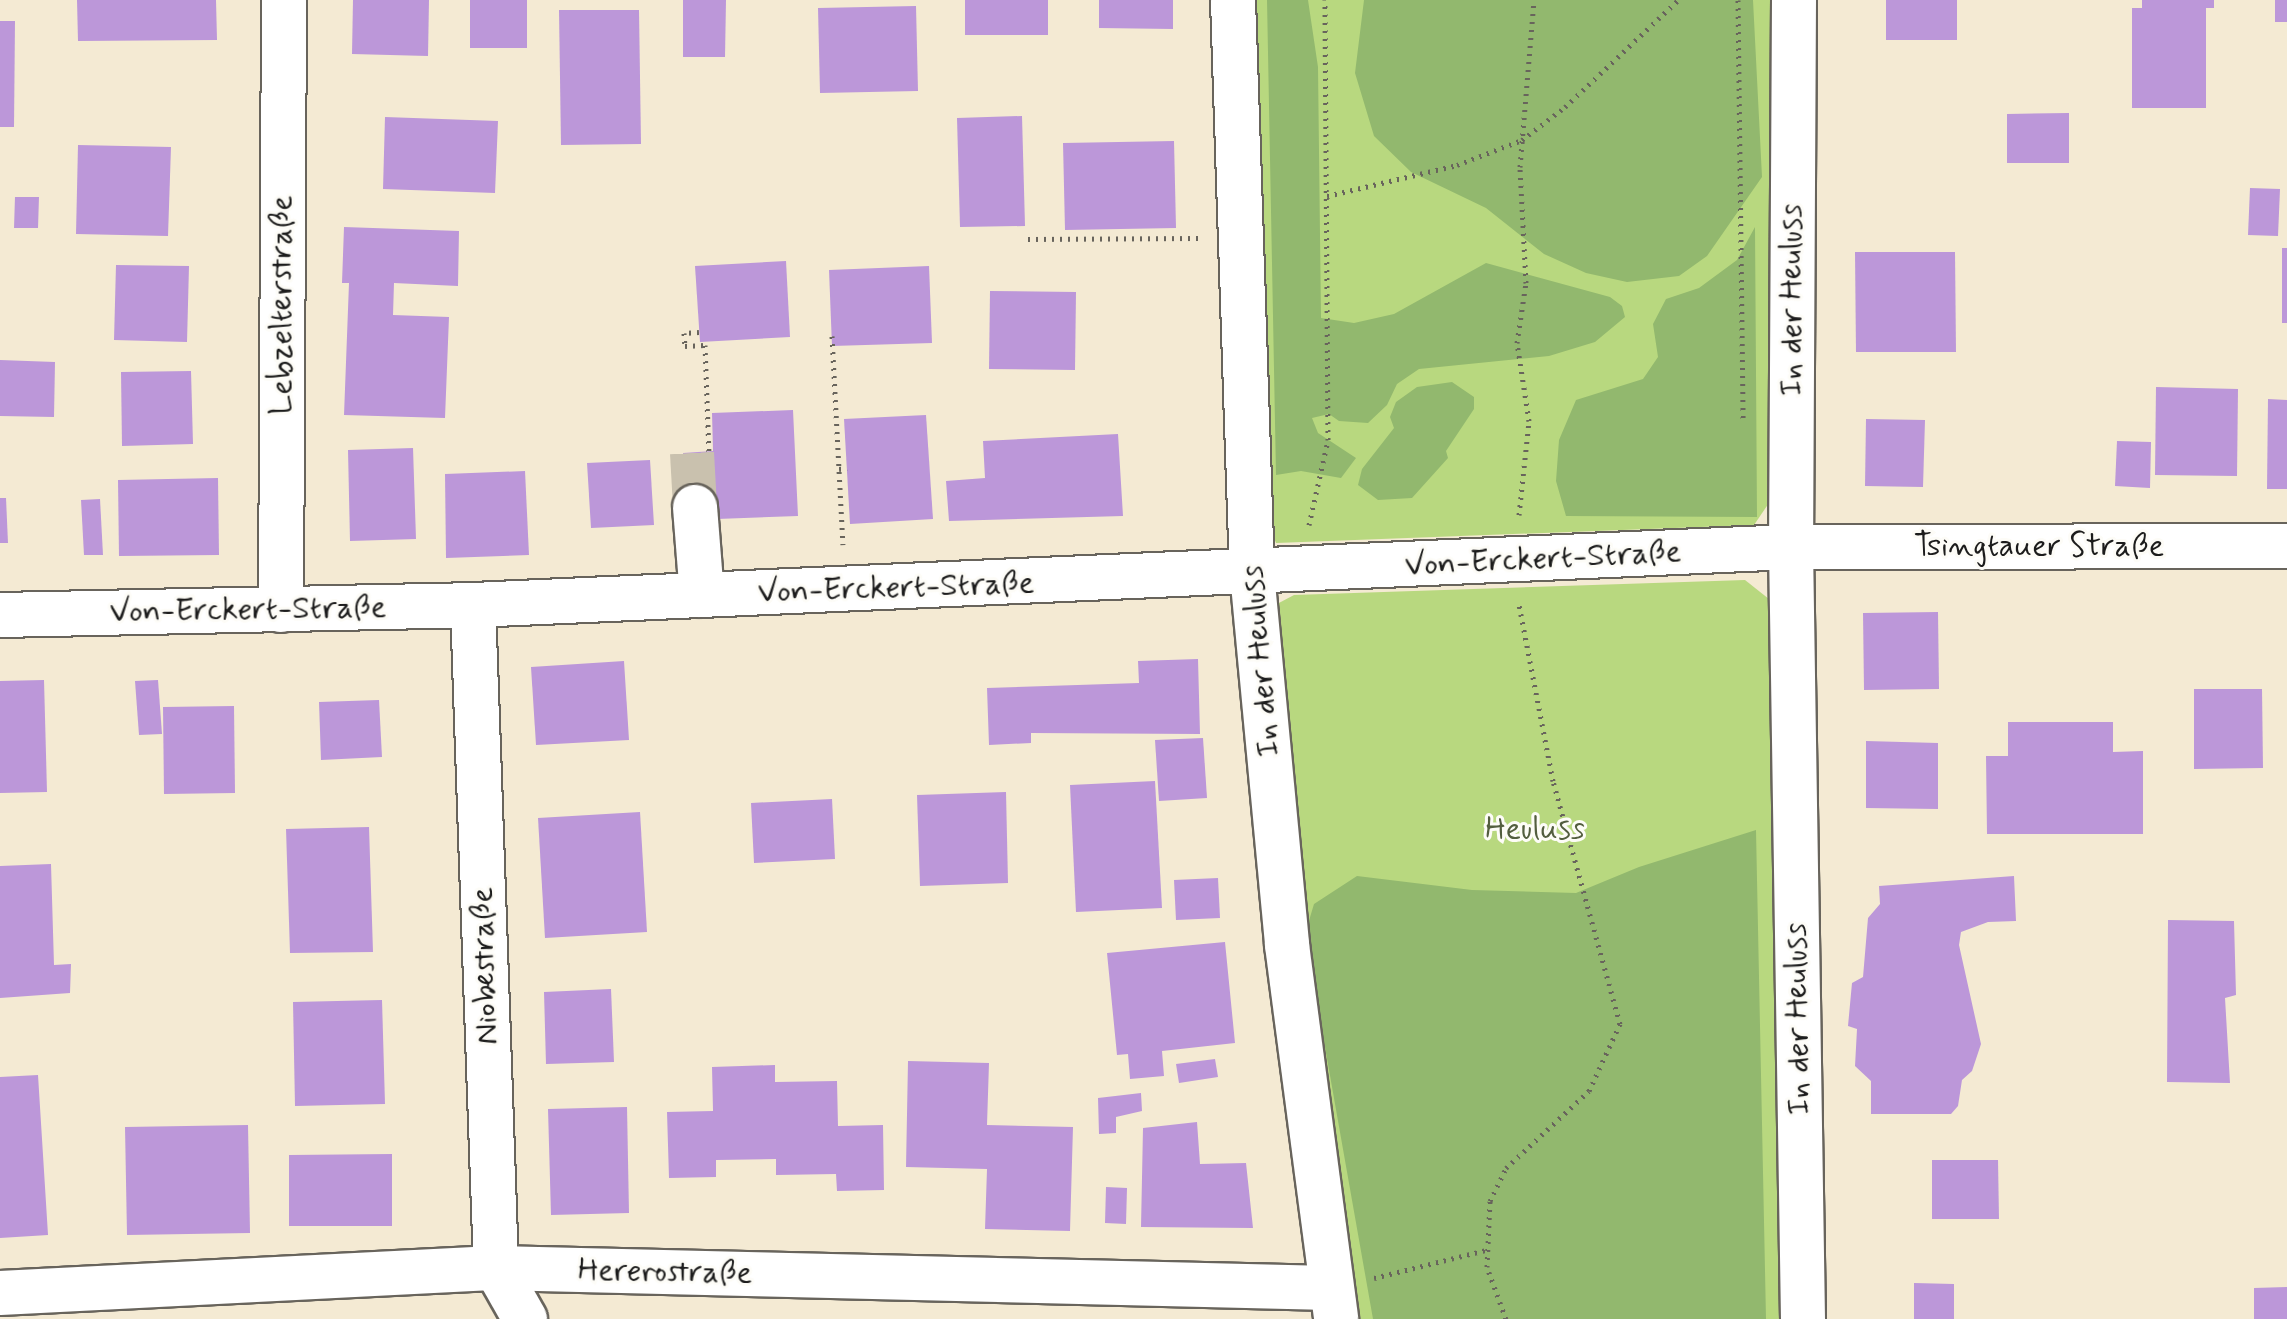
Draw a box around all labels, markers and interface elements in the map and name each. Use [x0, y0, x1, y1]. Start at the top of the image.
street label: Lebzelterstraße [263, 195, 301, 415]
street label: In der Heuluss [1773, 203, 1811, 397]
street label: Tsingtauer Straße [1914, 527, 2164, 565]
street label: Von-Erckert-Straße [1404, 533, 1682, 585]
street label: In der Heuluss [1233, 563, 1289, 759]
street label: Von-Erckert-Straße [757, 564, 1035, 612]
street label: Von-Erckert-Straße [109, 588, 387, 632]
park label: Heuluss [1485, 810, 1585, 848]
street label: Niobestraße [463, 886, 507, 1046]
street label: In der Heuluss [1777, 922, 1819, 1116]
street label: Hererostraße [577, 1251, 753, 1293]

